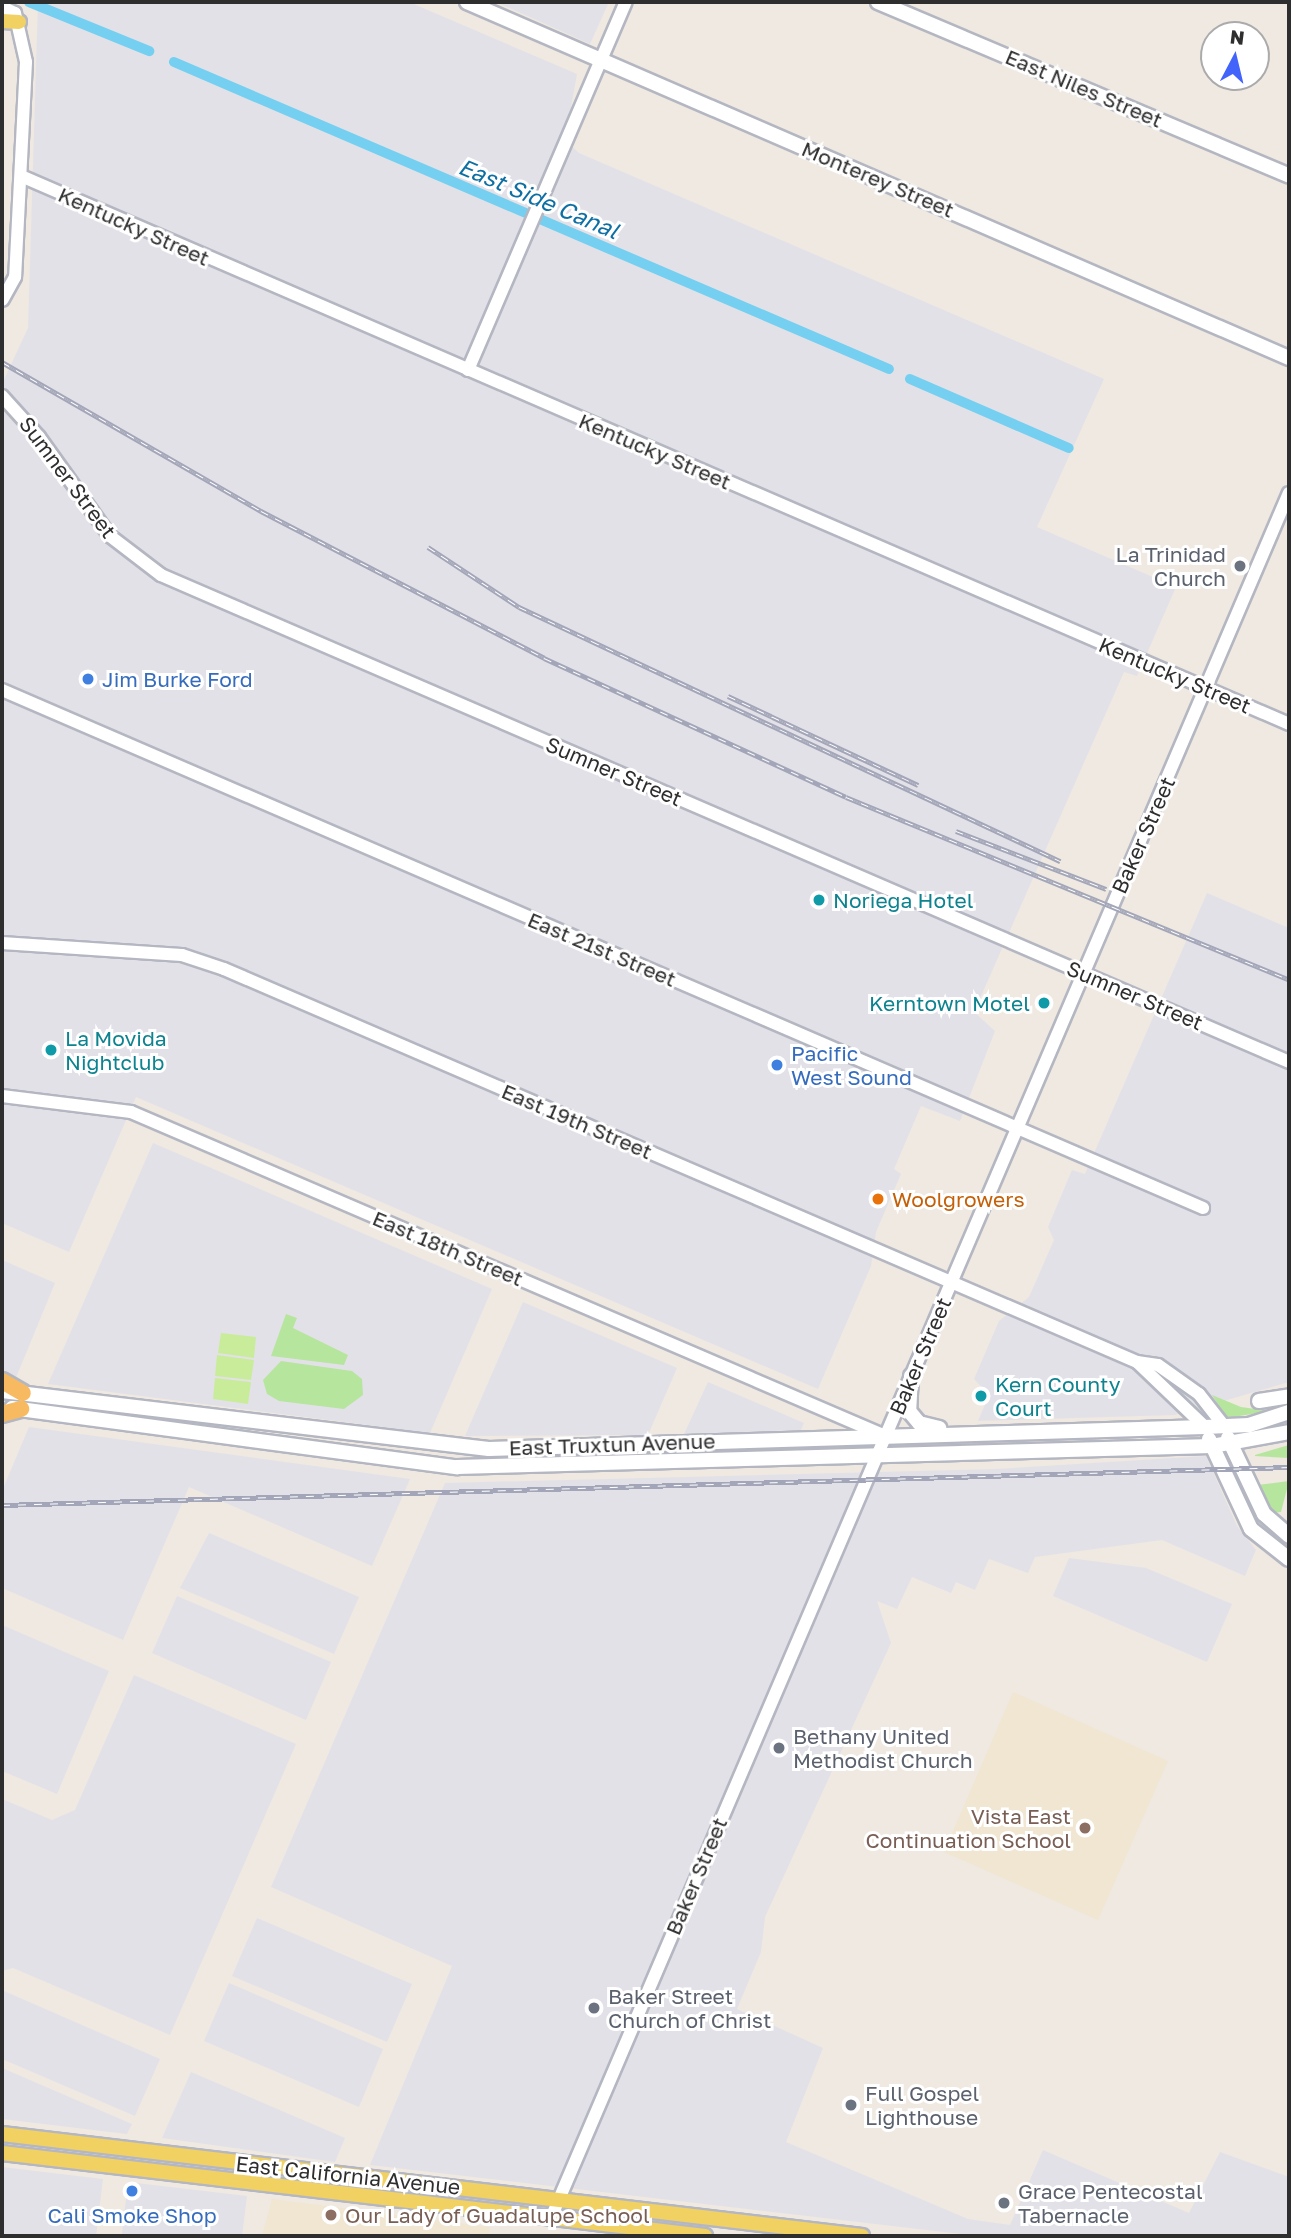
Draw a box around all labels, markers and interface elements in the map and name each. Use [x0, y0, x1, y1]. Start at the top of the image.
north arrow [1200, 21, 1270, 91]
text: N [1229, 24, 1246, 49]
street label: East Niles Street [1002, 44, 1166, 132]
street label: Monterey Street [798, 136, 958, 222]
water label: East Side Canal [455, 152, 623, 244]
street label: Kentucky Street [55, 181, 213, 271]
street label: Kentucky Street [575, 408, 735, 494]
street label: Sumner Street [14, 411, 122, 543]
place label: La Trinidad Church [1116, 541, 1226, 591]
marker: La Trinidad Church [1232, 558, 1248, 574]
street label: Kentucky Street [1095, 632, 1255, 718]
place label: Jim Burke Ford [102, 666, 253, 692]
marker: Jim Burke Ford [80, 671, 96, 687]
street label: Sumner Street [542, 731, 686, 811]
street label: Baker Street [1106, 773, 1180, 897]
place label: Noriega Hotel [833, 887, 973, 913]
marker: Noriega Hotel [811, 892, 827, 908]
street label: East 21st Street [524, 906, 680, 992]
street label: Sumner Street [1063, 955, 1207, 1035]
place label: Kerntown Motel [869, 990, 1030, 1016]
marker: Kerntown Motel [1036, 995, 1052, 1011]
place label: La Movida Nightclub [65, 1025, 167, 1075]
place label: Pacific West Sound [791, 1040, 912, 1090]
marker: La Movida Nightclub [43, 1042, 59, 1058]
marker: Pacific West Sound [769, 1057, 785, 1073]
street label: East 19th Street [498, 1078, 656, 1164]
place label: Woolgrowers [892, 1186, 1025, 1212]
marker: Woolgrowers [870, 1191, 886, 1207]
street label: East 18th Street [369, 1205, 527, 1291]
street label: Baker Street [884, 1293, 956, 1419]
place label: Kern County Court [995, 1371, 1120, 1421]
marker: Kern County Court [973, 1388, 989, 1404]
street label: East Truxtun Avenue [508, 1428, 716, 1460]
place label: Bethany United Methodist Church [793, 1723, 973, 1773]
marker: Bethany United Methodist Church [771, 1740, 787, 1756]
place label: Vista East Continuation School [866, 1803, 1071, 1853]
street label: Baker Street [660, 1813, 732, 1939]
marker: Vista East Continuation School [1077, 1820, 1093, 1836]
place label: Baker Street Church of Christ [608, 1983, 771, 2033]
marker: Baker Street Church of Christ [586, 2000, 602, 2016]
place label: Full Gospel Lighthouse [865, 2080, 979, 2130]
marker: Full Gospel Lighthouse [843, 2097, 859, 2113]
street label: East California Avenue [234, 2151, 462, 2199]
place label: Grace Pentecostal Tabernacle [1018, 2178, 1203, 2228]
marker: Cali Smoke Shop [124, 2183, 140, 2199]
marker: Grace Pentecostal Tabernacle [996, 2195, 1012, 2211]
place label: Cali Smoke Shop [47, 2202, 217, 2228]
place label: Our Lady of Guadalupe School [345, 2202, 650, 2228]
marker: Our Lady of Guadalupe School [323, 2207, 339, 2223]

